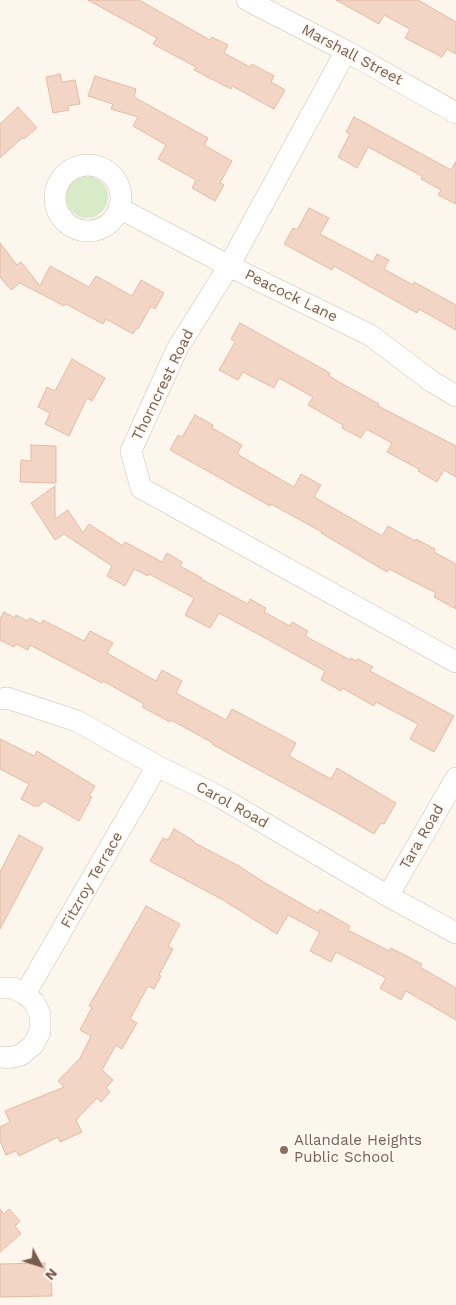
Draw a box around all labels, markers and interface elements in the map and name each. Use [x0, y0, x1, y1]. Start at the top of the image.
street label: Marshall Street [298, 21, 406, 89]
street label: Peacock Lane [242, 266, 340, 326]
street label: Thorncrest Road [128, 327, 198, 443]
street label: Carol Road [193, 778, 271, 832]
street label: Tara Road [396, 801, 448, 873]
street label: Fitzroy Terrace [57, 828, 127, 932]
place label: Allandale Heights Public School [294, 1132, 422, 1167]
marker: Allandale Heights Public School [278, 1144, 290, 1156]
north arrow [15, 1240, 65, 1290]
text: N [42, 1266, 61, 1284]

